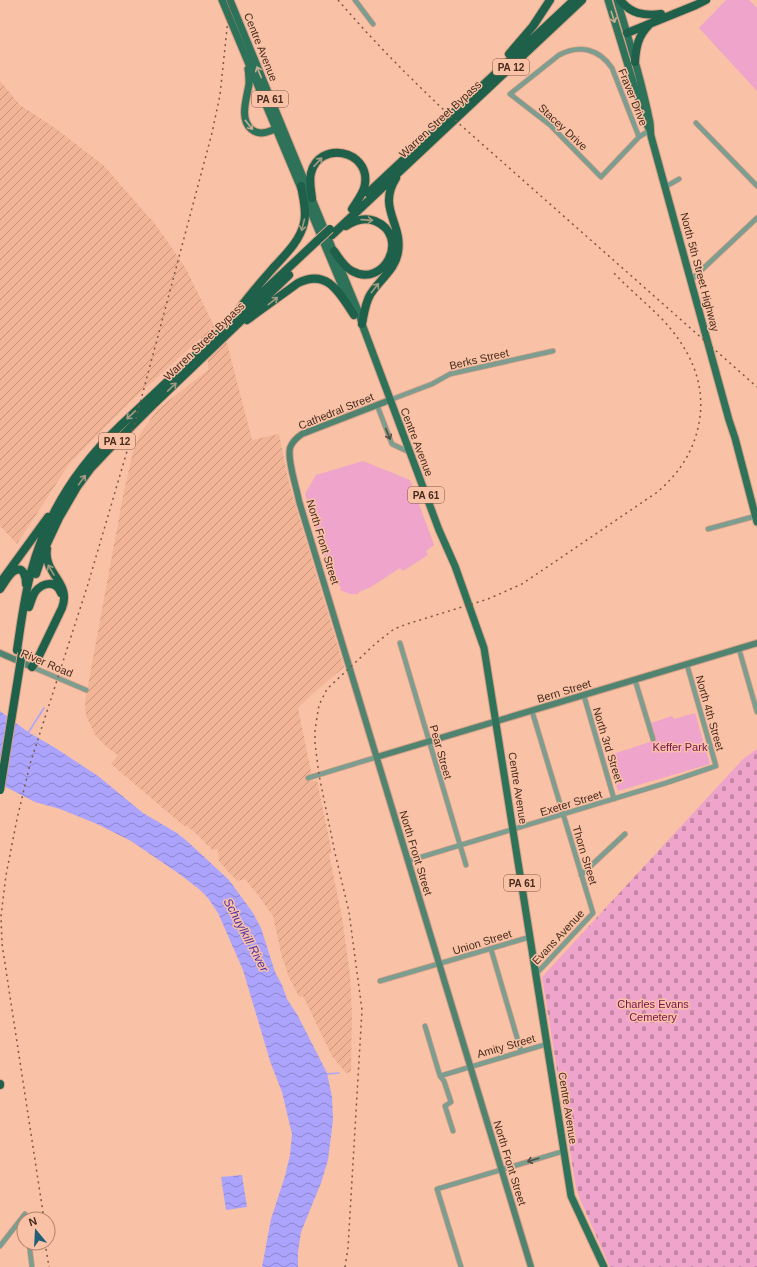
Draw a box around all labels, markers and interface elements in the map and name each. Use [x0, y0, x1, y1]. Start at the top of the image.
street label: Centre Avenue [242, 11, 280, 83]
one-way arrow [610, 11, 618, 23]
road number: PA 12 [493, 59, 529, 75]
one-way arrow [255, 66, 263, 78]
street label: Fraver Drive [616, 67, 650, 127]
street label: Warren Street Bypass [397, 78, 484, 160]
road number: PA 61 [252, 91, 288, 107]
street label: Stacey Drive [536, 101, 590, 153]
one-way arrow [245, 120, 254, 131]
one-way arrow [313, 157, 323, 167]
street label: North 5th Street Highway [678, 211, 722, 333]
one-way arrow [360, 216, 373, 223]
one-way arrow [299, 218, 306, 231]
one-way arrow [371, 283, 379, 294]
one-way arrow [268, 297, 279, 305]
street label: Warren Street Bypass [161, 299, 247, 383]
street label: Berks Street [448, 346, 510, 372]
one-way arrow [167, 382, 177, 392]
street label: Cathedral Street [297, 390, 375, 432]
street label: Centre Avenue [398, 406, 436, 478]
one-way arrow [126, 410, 136, 420]
one-way arrow [384, 428, 392, 440]
road number: PA 12 [99, 433, 135, 449]
one-way arrow [78, 475, 86, 486]
road number: PA 61 [408, 487, 444, 503]
street label: North Front Street [304, 498, 342, 586]
one-way arrow [47, 564, 55, 576]
street label: River Road [19, 647, 75, 679]
street label: North 4th Street [694, 674, 726, 752]
street label: Bern Street [536, 677, 592, 705]
street label: North 3rd Street [591, 706, 625, 784]
street label: Pear Street [428, 724, 454, 780]
park label: Keffer Park [653, 741, 708, 753]
street label: Centre Avenue [506, 751, 530, 825]
street label: Exeter Street [539, 788, 603, 818]
street label: North Front Street [397, 809, 435, 897]
street label: Thorn Street [570, 824, 600, 886]
road number: PA 61 [504, 875, 540, 891]
water label: Schuylkill River [221, 896, 272, 975]
street label: Evans Avenue [530, 907, 586, 967]
street label: Union Street [451, 927, 513, 957]
park label: Charles Evans Cemetery [617, 998, 689, 1023]
street label: Amity Street [476, 1032, 536, 1060]
street label: Centre Avenue [556, 1071, 580, 1145]
street label: North Front Street [491, 1119, 529, 1207]
one-way arrow [526, 1157, 539, 1164]
north arrow [16, 1211, 56, 1251]
text: N [27, 1215, 39, 1228]

